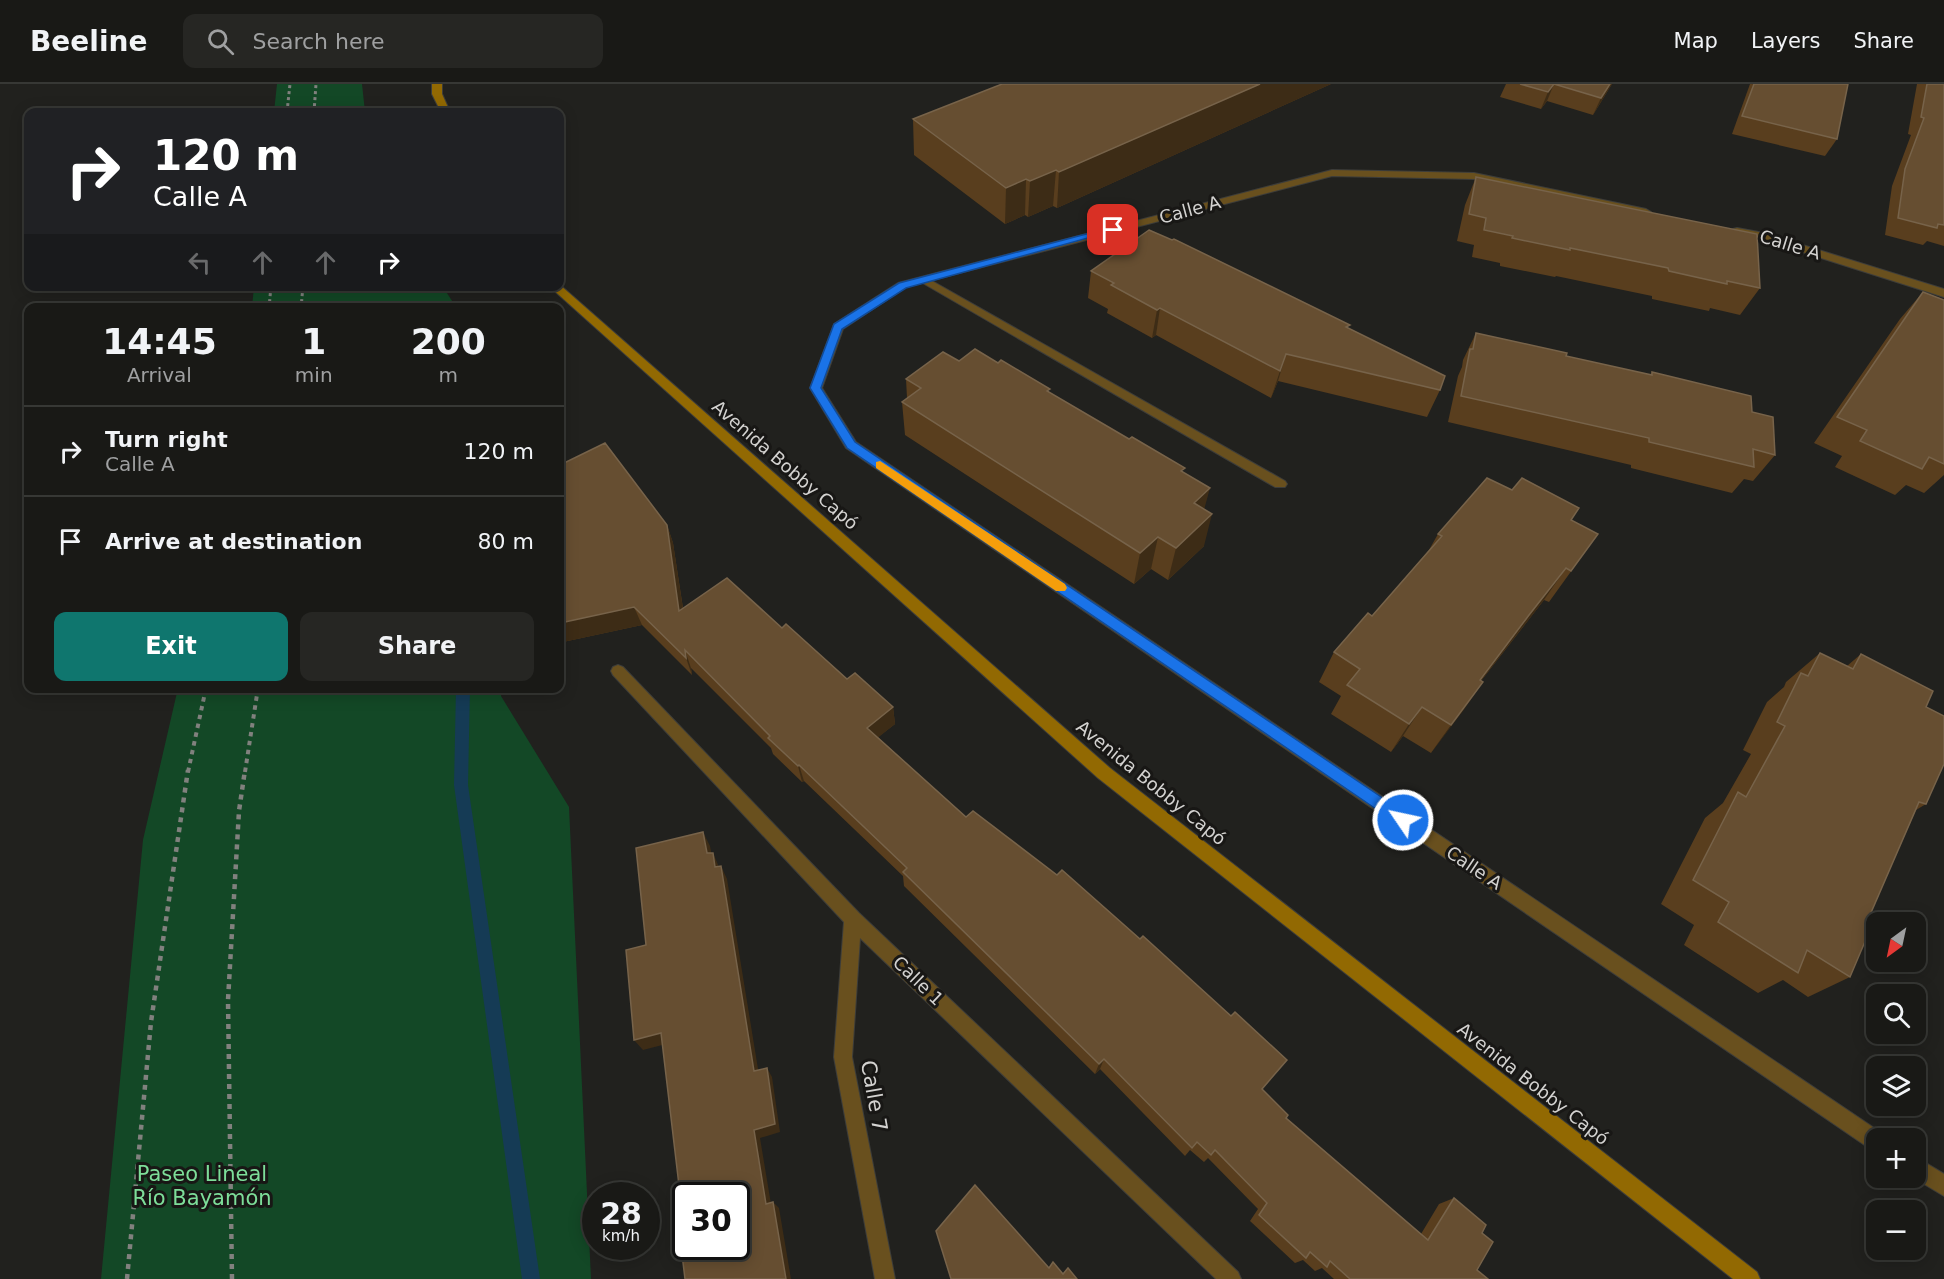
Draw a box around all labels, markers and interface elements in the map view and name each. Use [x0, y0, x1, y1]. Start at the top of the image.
search box [183, 14, 603, 68]
text: Beeline [30, 25, 147, 58]
icon: search [204, 25, 237, 58]
text: Search here [252, 29, 385, 54]
text: Map [1674, 29, 1718, 53]
text: Layers [1751, 29, 1820, 53]
text: Share [1853, 29, 1914, 53]
text: 120 m [153, 131, 299, 180]
icon: right [54, 132, 132, 210]
text: Calle A [153, 181, 247, 212]
street label: Calle A [1157, 191, 1224, 228]
pin [1087, 204, 1138, 255]
icon: arrive [1096, 213, 1129, 246]
street label: Calle A [1757, 225, 1824, 264]
icon: left [183, 246, 216, 279]
icon: ahead [246, 246, 279, 279]
icon: ahead [309, 246, 342, 279]
icon: right [372, 246, 405, 279]
text: 14:45 [102, 321, 217, 362]
text: 1 [301, 321, 326, 362]
text: 200 [411, 321, 486, 362]
text: Arrival [127, 363, 192, 387]
text: min [295, 363, 333, 387]
text: m [439, 363, 458, 387]
street label: Avenida Bobby Capó [708, 396, 862, 534]
text: Turn right [105, 427, 228, 452]
icon: right [54, 435, 87, 468]
text: 120 m [464, 439, 534, 464]
text: Calle A [105, 452, 175, 476]
icon: arrive [54, 525, 87, 558]
text: Arrive at destination [105, 529, 362, 554]
text: 80 m [478, 529, 534, 554]
button: Exit [54, 612, 288, 681]
button: Share [300, 612, 534, 681]
street label: Avenida Bobby Capó [1072, 716, 1230, 849]
position arrow [1371, 788, 1435, 852]
street label: Calle A [1442, 841, 1507, 894]
north arrow [1866, 912, 1926, 972]
map controls [1866, 912, 1926, 1260]
street label: Calle 1 [889, 952, 948, 1010]
button: search [1866, 984, 1926, 1044]
street label: Avenida Bobby Capó [1453, 1018, 1613, 1149]
button: layers [1866, 1056, 1926, 1116]
street label: Calle 7 [856, 1058, 892, 1134]
button: + [1866, 1128, 1926, 1188]
park label: Paseo Lineal Río Bayamón [132, 1162, 272, 1210]
speed limit sign: 30 [672, 1182, 750, 1260]
text: 28 [600, 1196, 642, 1231]
button: − [1866, 1200, 1926, 1260]
text: km/h [602, 1227, 640, 1245]

